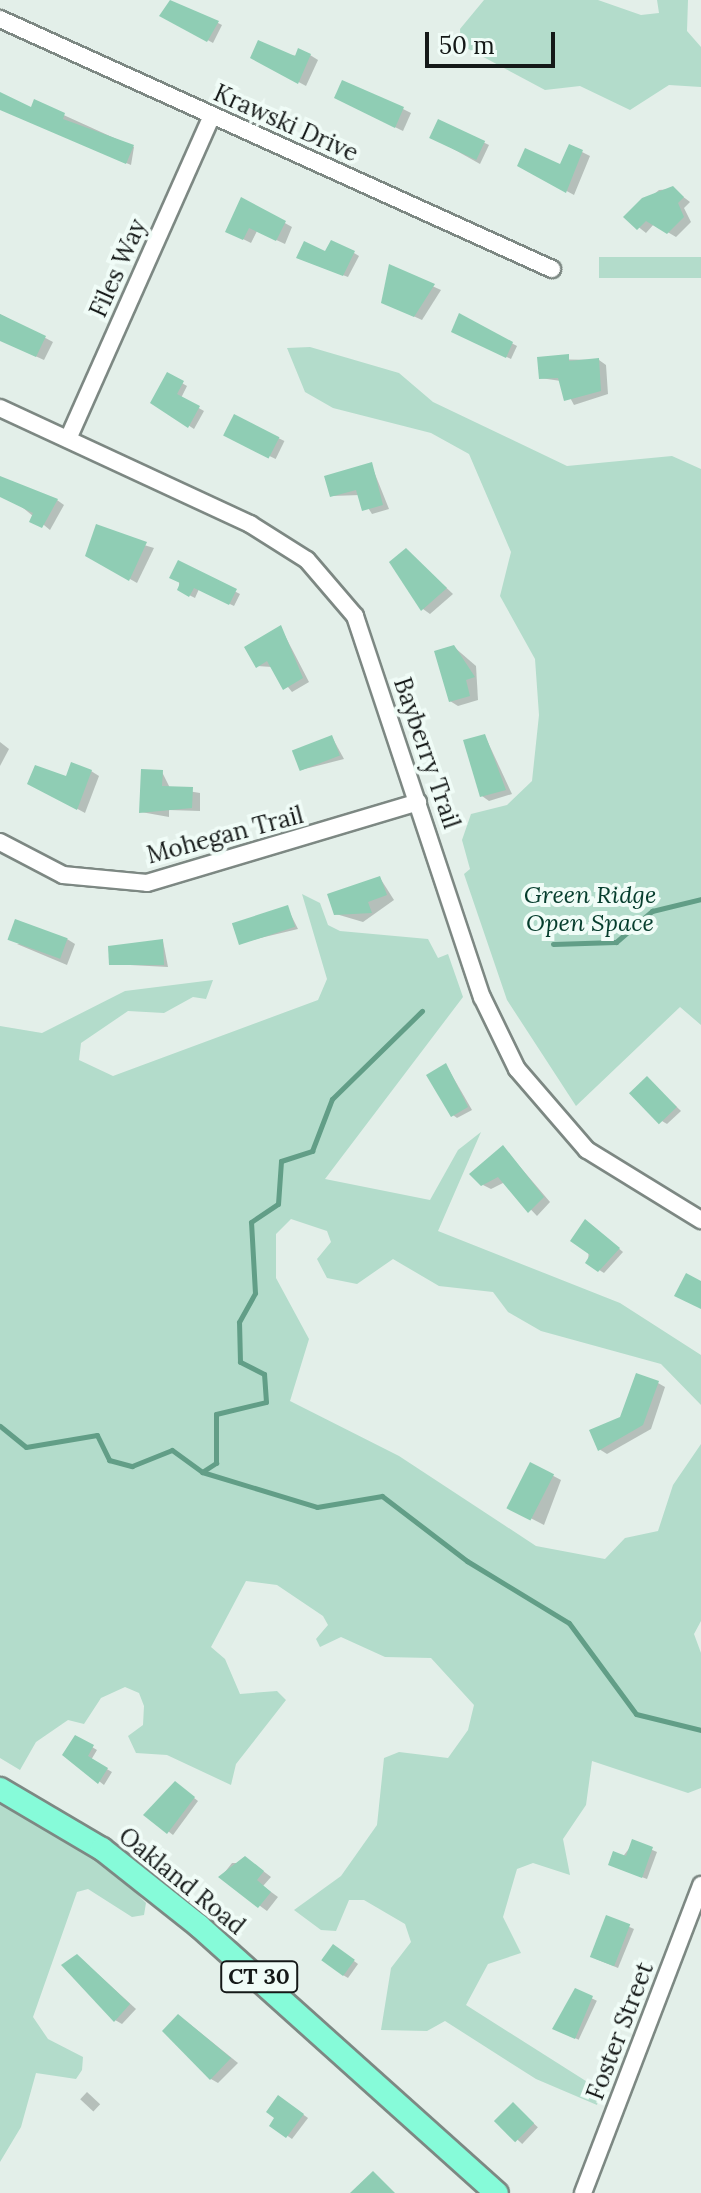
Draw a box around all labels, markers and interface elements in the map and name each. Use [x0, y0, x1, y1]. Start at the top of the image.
scale bar [429, 16, 559, 66]
text: 50 m [439, 30, 495, 61]
street label: Krawski Drive [209, 78, 363, 168]
street label: Files Way [84, 214, 152, 322]
street label: Bayberry Trail [388, 674, 466, 832]
street label: Mohegan Trail [144, 800, 306, 870]
park label: Green Ridge Open Space [524, 881, 656, 937]
street label: Oakland Road [113, 1821, 251, 1941]
street label: Foster Street [581, 1958, 659, 2104]
road number: CT 30 [219, 1959, 299, 1995]

